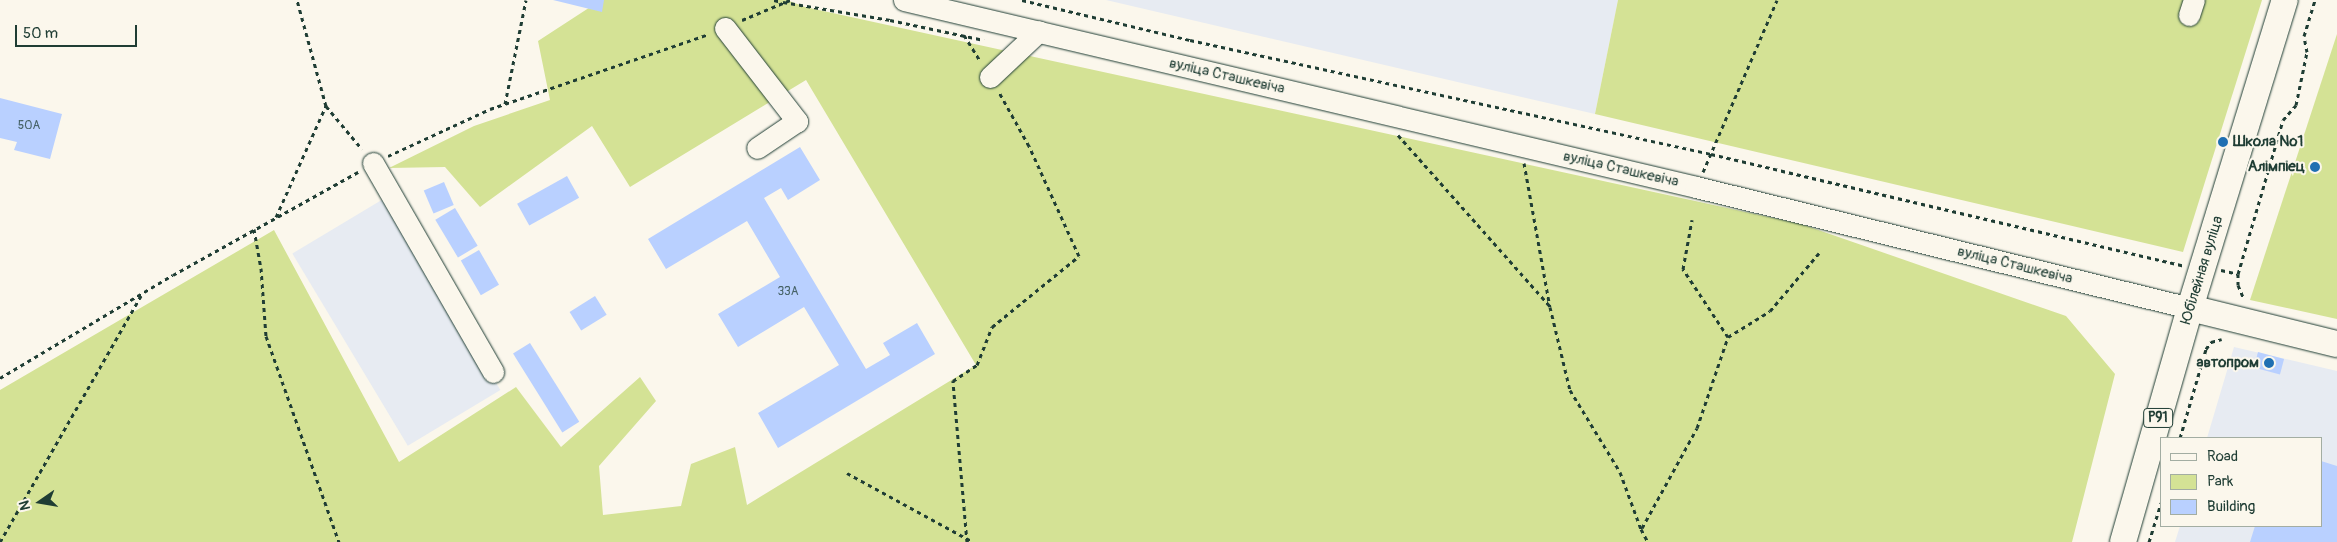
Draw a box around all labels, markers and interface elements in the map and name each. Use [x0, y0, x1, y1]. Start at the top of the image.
scale bar [18, 15, 140, 47]
text: 50 m [23, 24, 58, 43]
street label: вуліца Сташкевіча [1167, 54, 1287, 98]
house number: 50А [18, 119, 40, 133]
place label: Школа №1 [2233, 133, 2303, 151]
marker: Школа №1 [2217, 136, 2229, 148]
street label: вуліца Сташкевіча [1561, 147, 1681, 191]
place label: Алімпіец [2248, 158, 2305, 176]
marker: Алімпіец [2309, 161, 2321, 173]
street label: Юбілейная вуліца [2177, 214, 2227, 326]
street label: вуліца Сташкевіча [1956, 242, 2074, 288]
house number: 33А [777, 285, 799, 299]
place label: автопром [2196, 354, 2259, 372]
marker: автопром [2263, 357, 2275, 369]
road number: Р91 [2143, 406, 2173, 429]
legend [2160, 437, 2322, 527]
text: Road [2207, 447, 2238, 466]
text: Park [2207, 472, 2233, 491]
north arrow [15, 477, 65, 527]
text: Building [2207, 497, 2255, 516]
text: N [16, 499, 34, 512]

